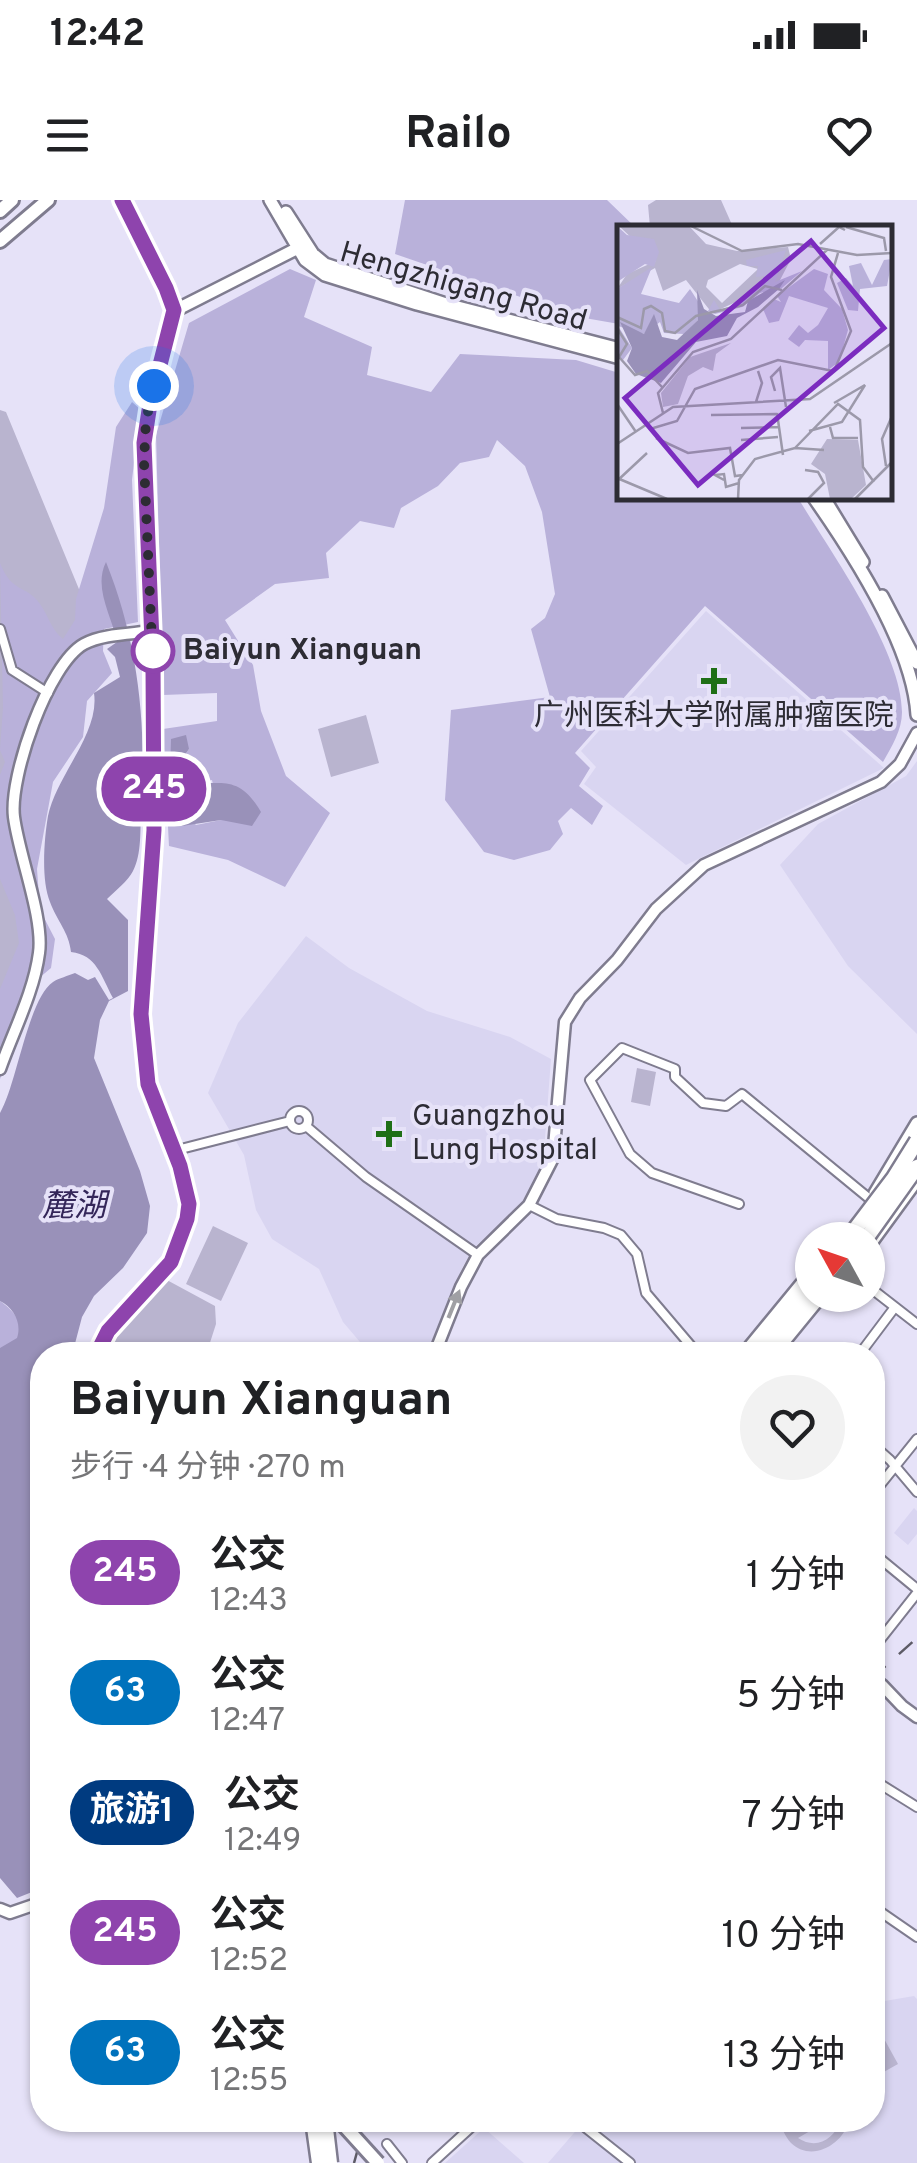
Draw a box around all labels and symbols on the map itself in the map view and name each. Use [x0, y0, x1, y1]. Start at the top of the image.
inset map [617, 225, 892, 500]
street label: Hengzhigang Road [335, 235, 591, 341]
your location [129, 361, 179, 411]
marker: Baiyun Xianguan [132, 630, 174, 672]
place label: Baiyun Xianguan [183, 633, 422, 670]
marker: 广州医科大学附属肿瘤医院 [701, 668, 727, 694]
place label: 广州医科大学附属肿瘤医院 [534, 699, 894, 736]
line badge: 245 [96, 756, 212, 822]
place label: Guangzhou Lung Hospital [412, 1099, 598, 1170]
marker: Guangzhou Lung Hospital [376, 1121, 402, 1147]
water label: 麓湖 [42, 1188, 111, 1228]
north arrow [795, 1222, 885, 1312]
one-way arrow [446, 1289, 462, 1319]

